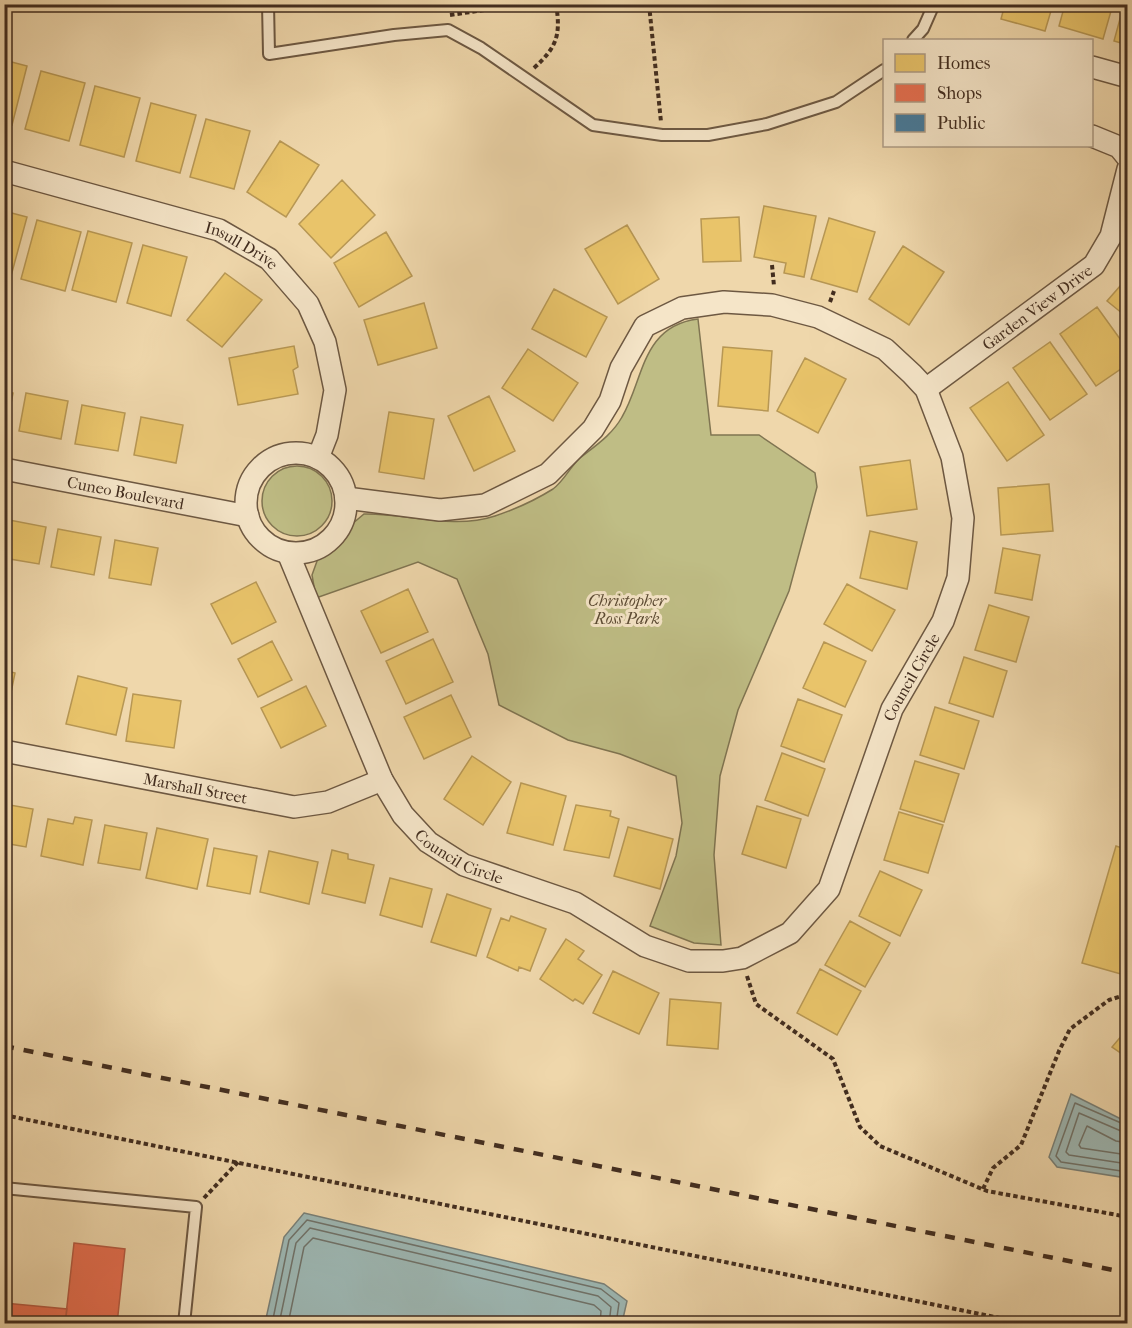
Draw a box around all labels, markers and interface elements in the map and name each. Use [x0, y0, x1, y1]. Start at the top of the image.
legend [883, 39, 1093, 147]
text: Homes [937, 53, 991, 74]
text: Shops [937, 83, 982, 104]
text: Public [937, 113, 985, 134]
street label: Insull Drive [203, 217, 283, 273]
street label: Garden View Drive [978, 260, 1096, 354]
street label: Cuneo Boulevard [66, 472, 186, 513]
park label: Christopher Ross Park [588, 591, 668, 628]
street label: Council Circle [879, 630, 943, 723]
street label: Marshall Street [142, 769, 249, 807]
street label: Council Circle [411, 825, 506, 887]

